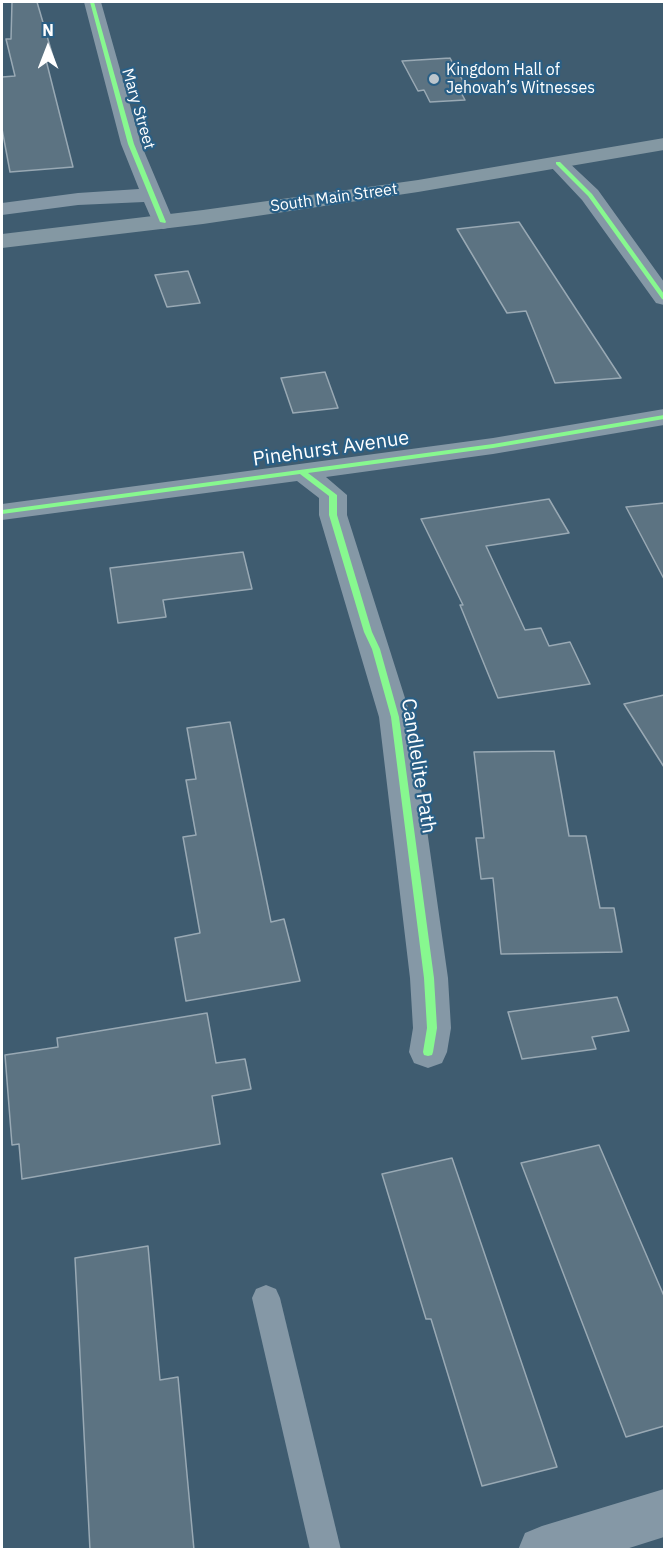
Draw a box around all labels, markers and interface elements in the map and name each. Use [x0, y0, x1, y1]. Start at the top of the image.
north arrow [18, 18, 78, 78]
text: N [42, 20, 54, 40]
place label: Kingdom Hall of Jehovah’s Witnesses [446, 60, 595, 98]
street label: Mary Street [117, 66, 159, 152]
marker: Kingdom Hall of Jehovah’s Witnesses [427, 72, 441, 86]
street label: South Main Street [269, 180, 399, 216]
street label: Pinehurst Avenue [251, 426, 411, 472]
street label: Candlelite Path [395, 697, 441, 835]

